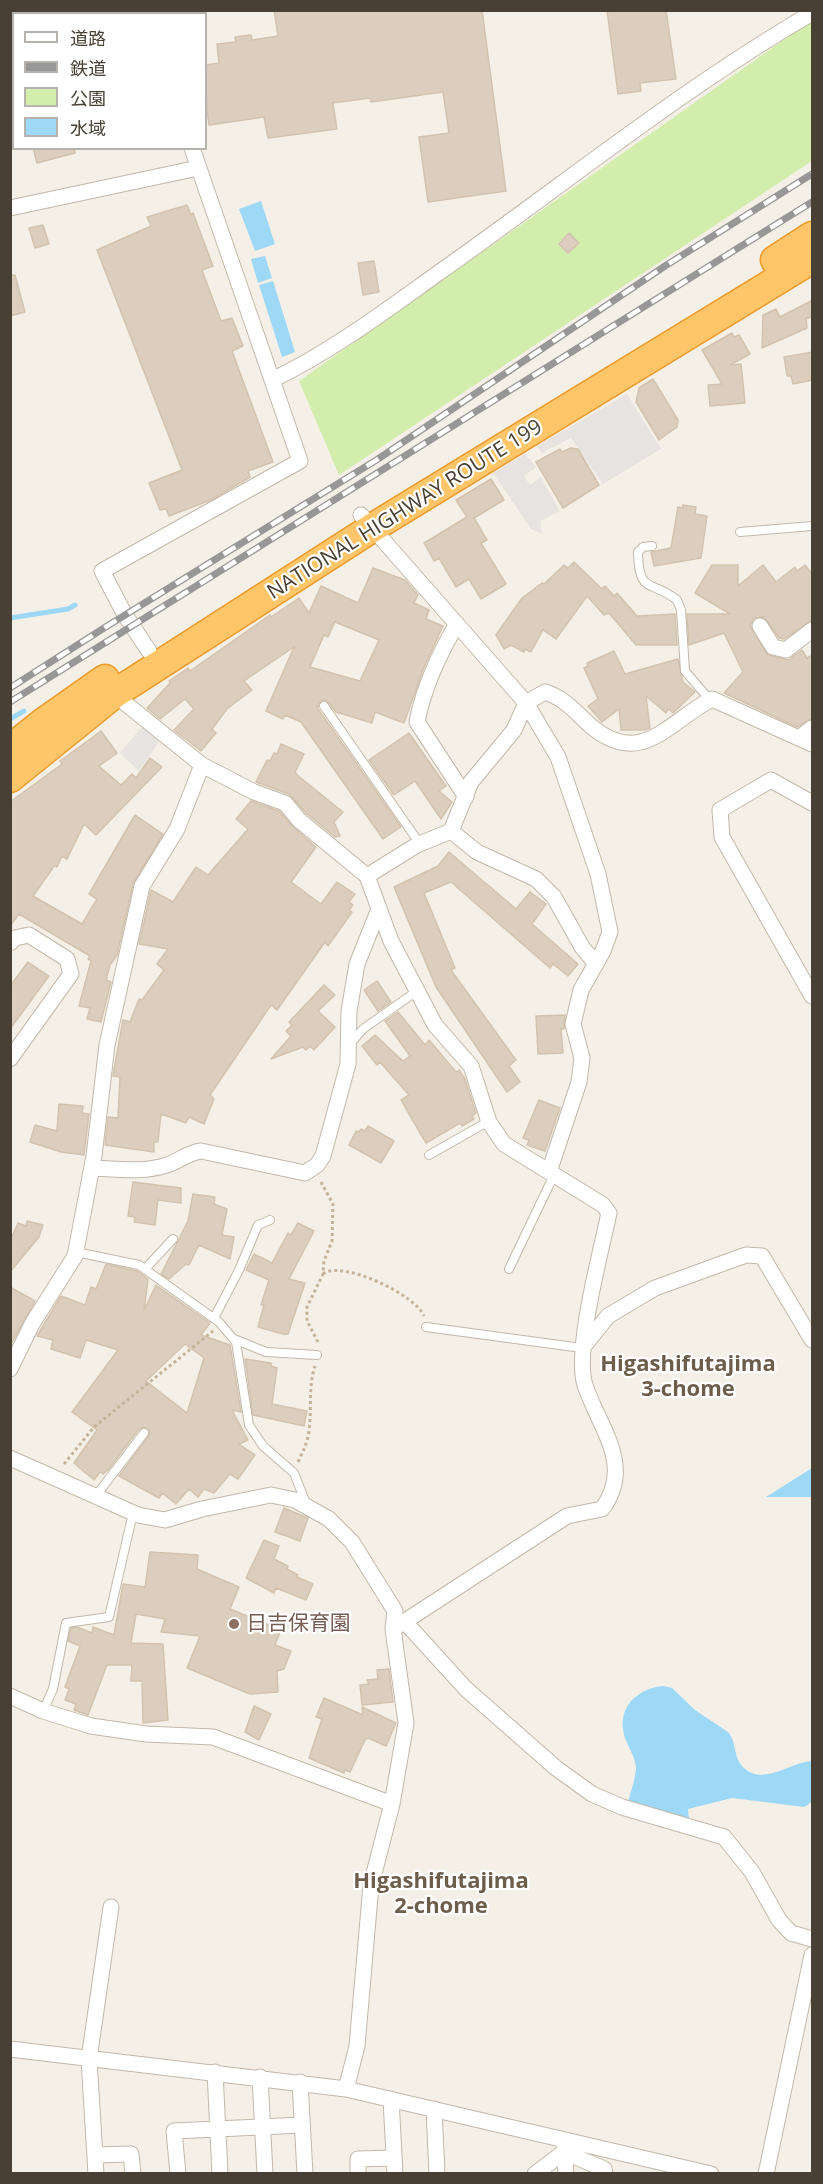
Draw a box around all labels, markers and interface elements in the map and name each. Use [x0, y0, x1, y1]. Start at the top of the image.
legend [12, 12, 207, 150]
text: 道路 [70, 26, 106, 50]
text: 鉄道 [70, 56, 106, 80]
text: 公園 [70, 86, 106, 110]
text: 水域 [70, 116, 106, 140]
street label: NATIONAL HIGHWAY ROUTE 199 [263, 415, 547, 605]
district label: Higashifutajima 3-chome [600, 1352, 776, 1404]
place label: 日吉保育園 [246, 1611, 351, 1637]
marker: 日吉保育園 [227, 1617, 241, 1631]
district label: Higashifutajima 2-chome [353, 1869, 529, 1921]

